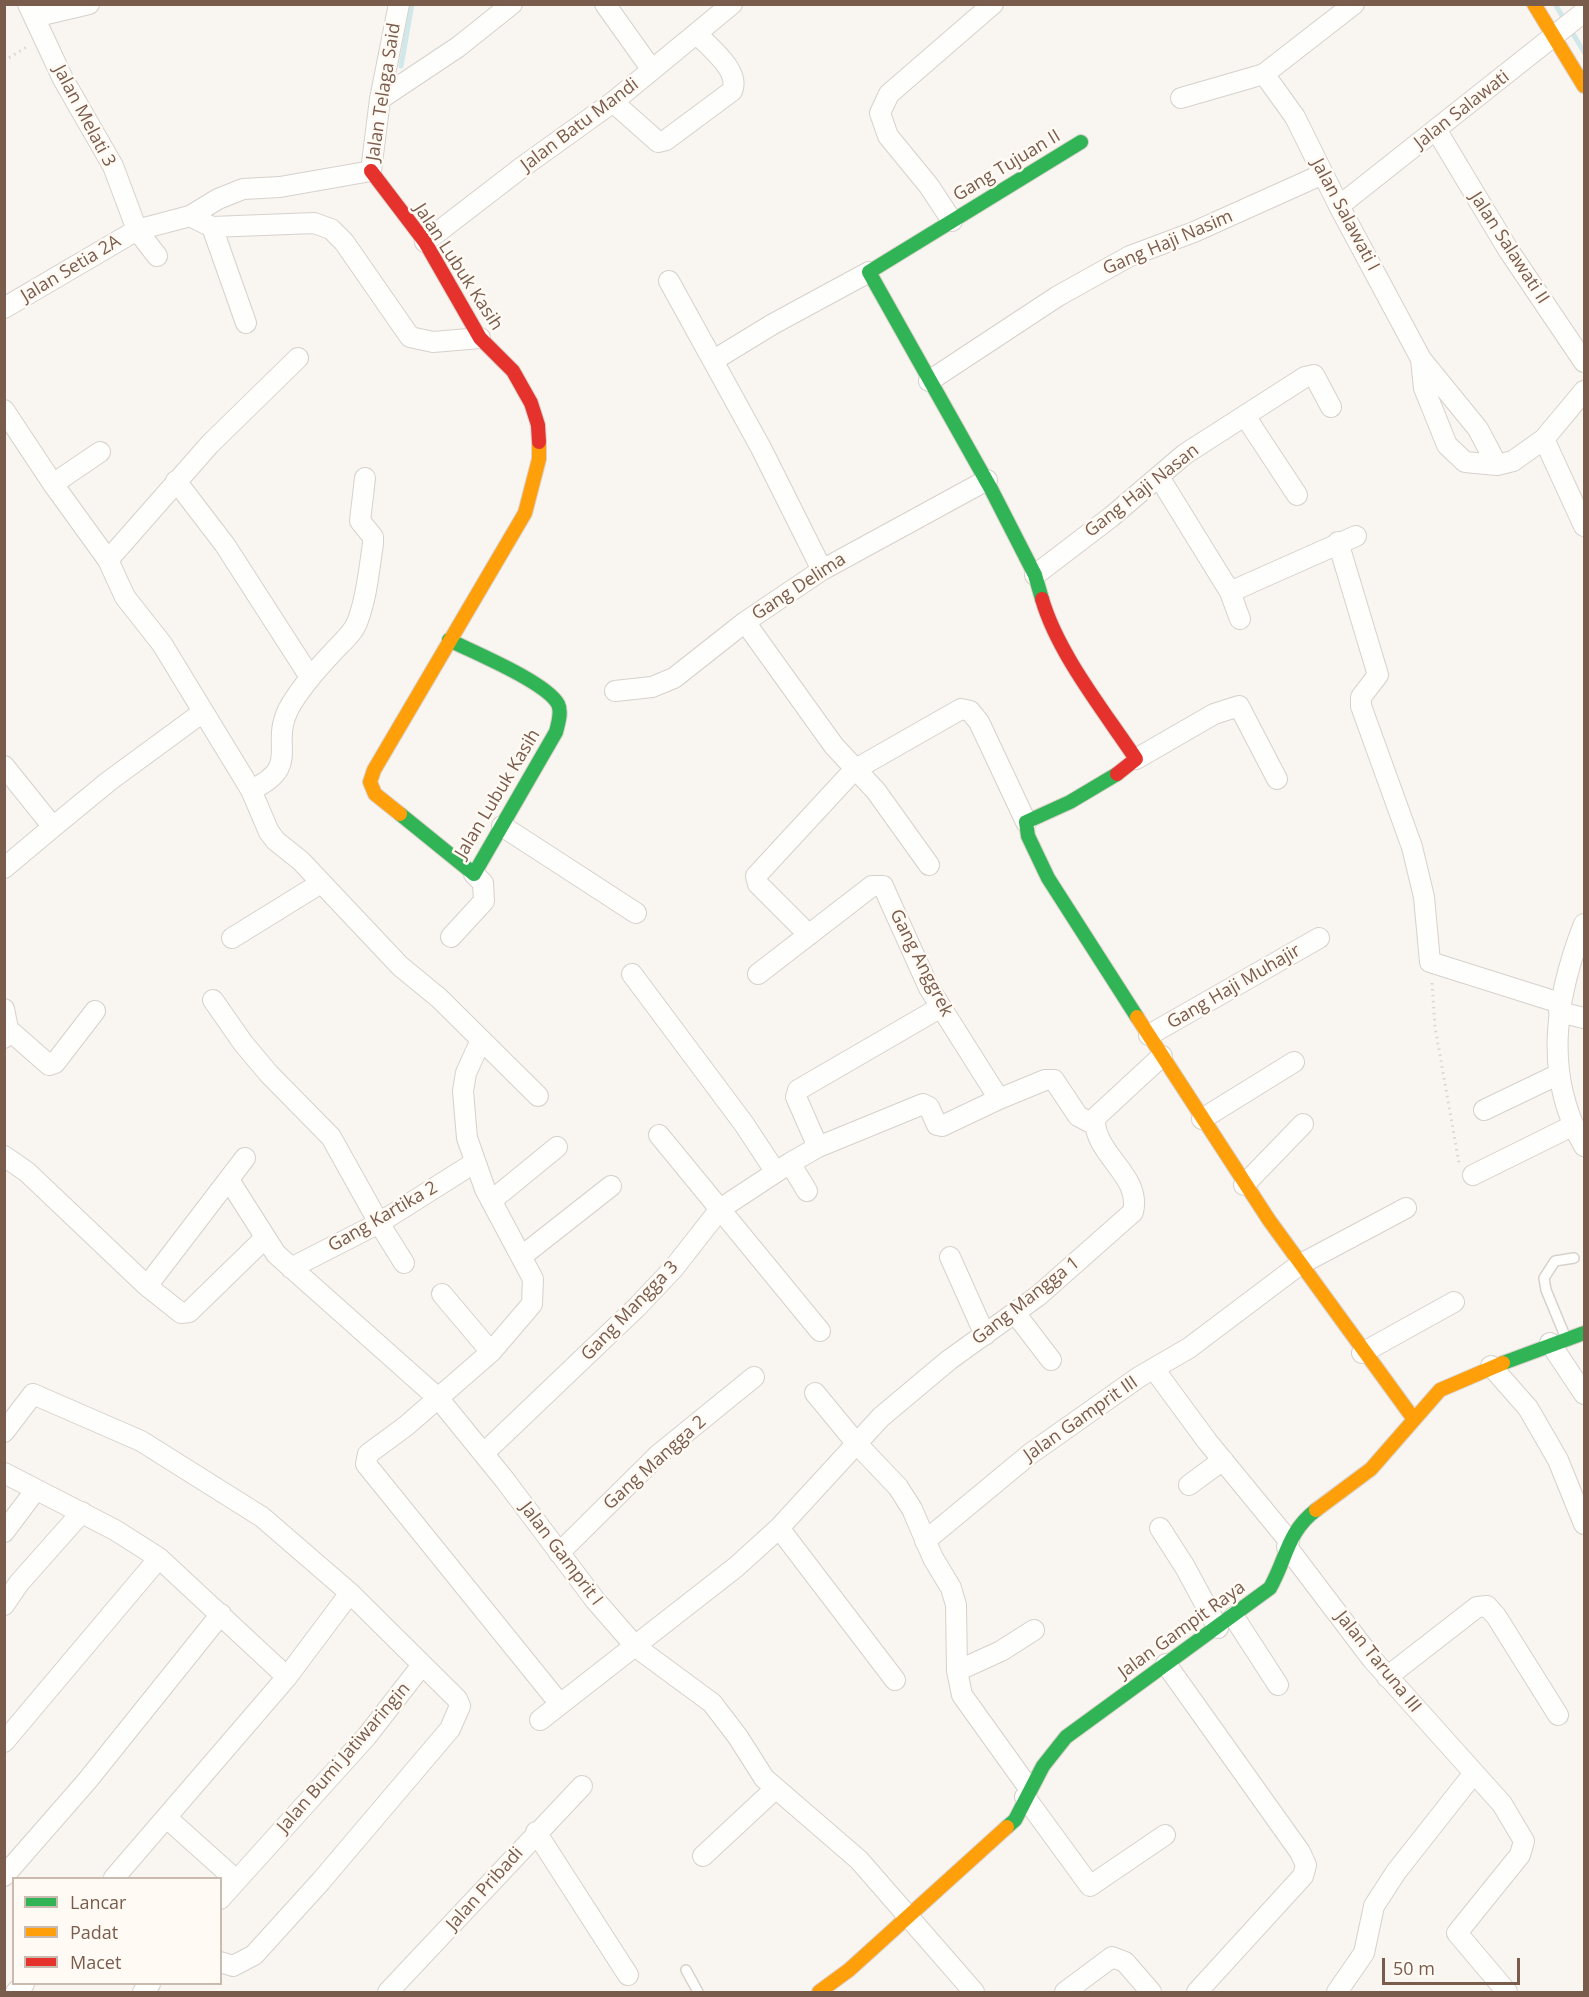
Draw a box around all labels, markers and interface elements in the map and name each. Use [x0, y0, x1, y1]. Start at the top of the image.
street label: Jalan Telaga Said [362, 21, 406, 163]
street label: Jalan Melati 3 [48, 62, 120, 170]
street label: Jalan Salawati [1410, 66, 1514, 154]
street label: Jalan Batu Mandi [517, 74, 643, 176]
street label: Gang Tujuan II [950, 126, 1064, 206]
street label: Jalan Salawati I [1306, 155, 1384, 275]
street label: Jalan Salawati II [1465, 188, 1553, 308]
street label: Jalan Lubuk Kasih [409, 200, 507, 334]
street label: Gang Haji Nasim [1100, 206, 1236, 280]
street label: Jalan Setia 2A [17, 231, 125, 307]
street label: Gang Haji Nasan [1081, 440, 1203, 542]
street label: Gang Delima [748, 549, 850, 625]
street label: Jalan Lubuk Kasih [451, 725, 545, 863]
street label: Gang Anggrek [885, 906, 957, 1020]
street label: Gang Haji Muhajir [1164, 940, 1304, 1034]
street label: Gang Kartika 2 [325, 1177, 441, 1257]
street label: Gang Mangga 1 [968, 1252, 1084, 1350]
street label: Gang Mangga 3 [577, 1257, 683, 1365]
street label: Jalan Gamprit III [1020, 1372, 1142, 1466]
street label: Gang Mangga 2 [599, 1411, 711, 1515]
street label: Jalan Gamprit I [515, 1498, 607, 1610]
street label: Jalan Gampit Raya [1114, 1577, 1250, 1683]
street label: Jalan Taruna III [1331, 1607, 1425, 1717]
street label: Jalan Bumi Jatiwaringin [273, 1679, 415, 1837]
street label: Jalan Pribadi [442, 1843, 528, 1935]
legend [12, 1877, 222, 1985]
text: Lancar [70, 1890, 126, 1914]
text: Padat [70, 1920, 118, 1944]
scale bar [1385, 1946, 1523, 1984]
text: Macet [70, 1950, 121, 1974]
text: 50 m [1393, 1956, 1435, 1980]

